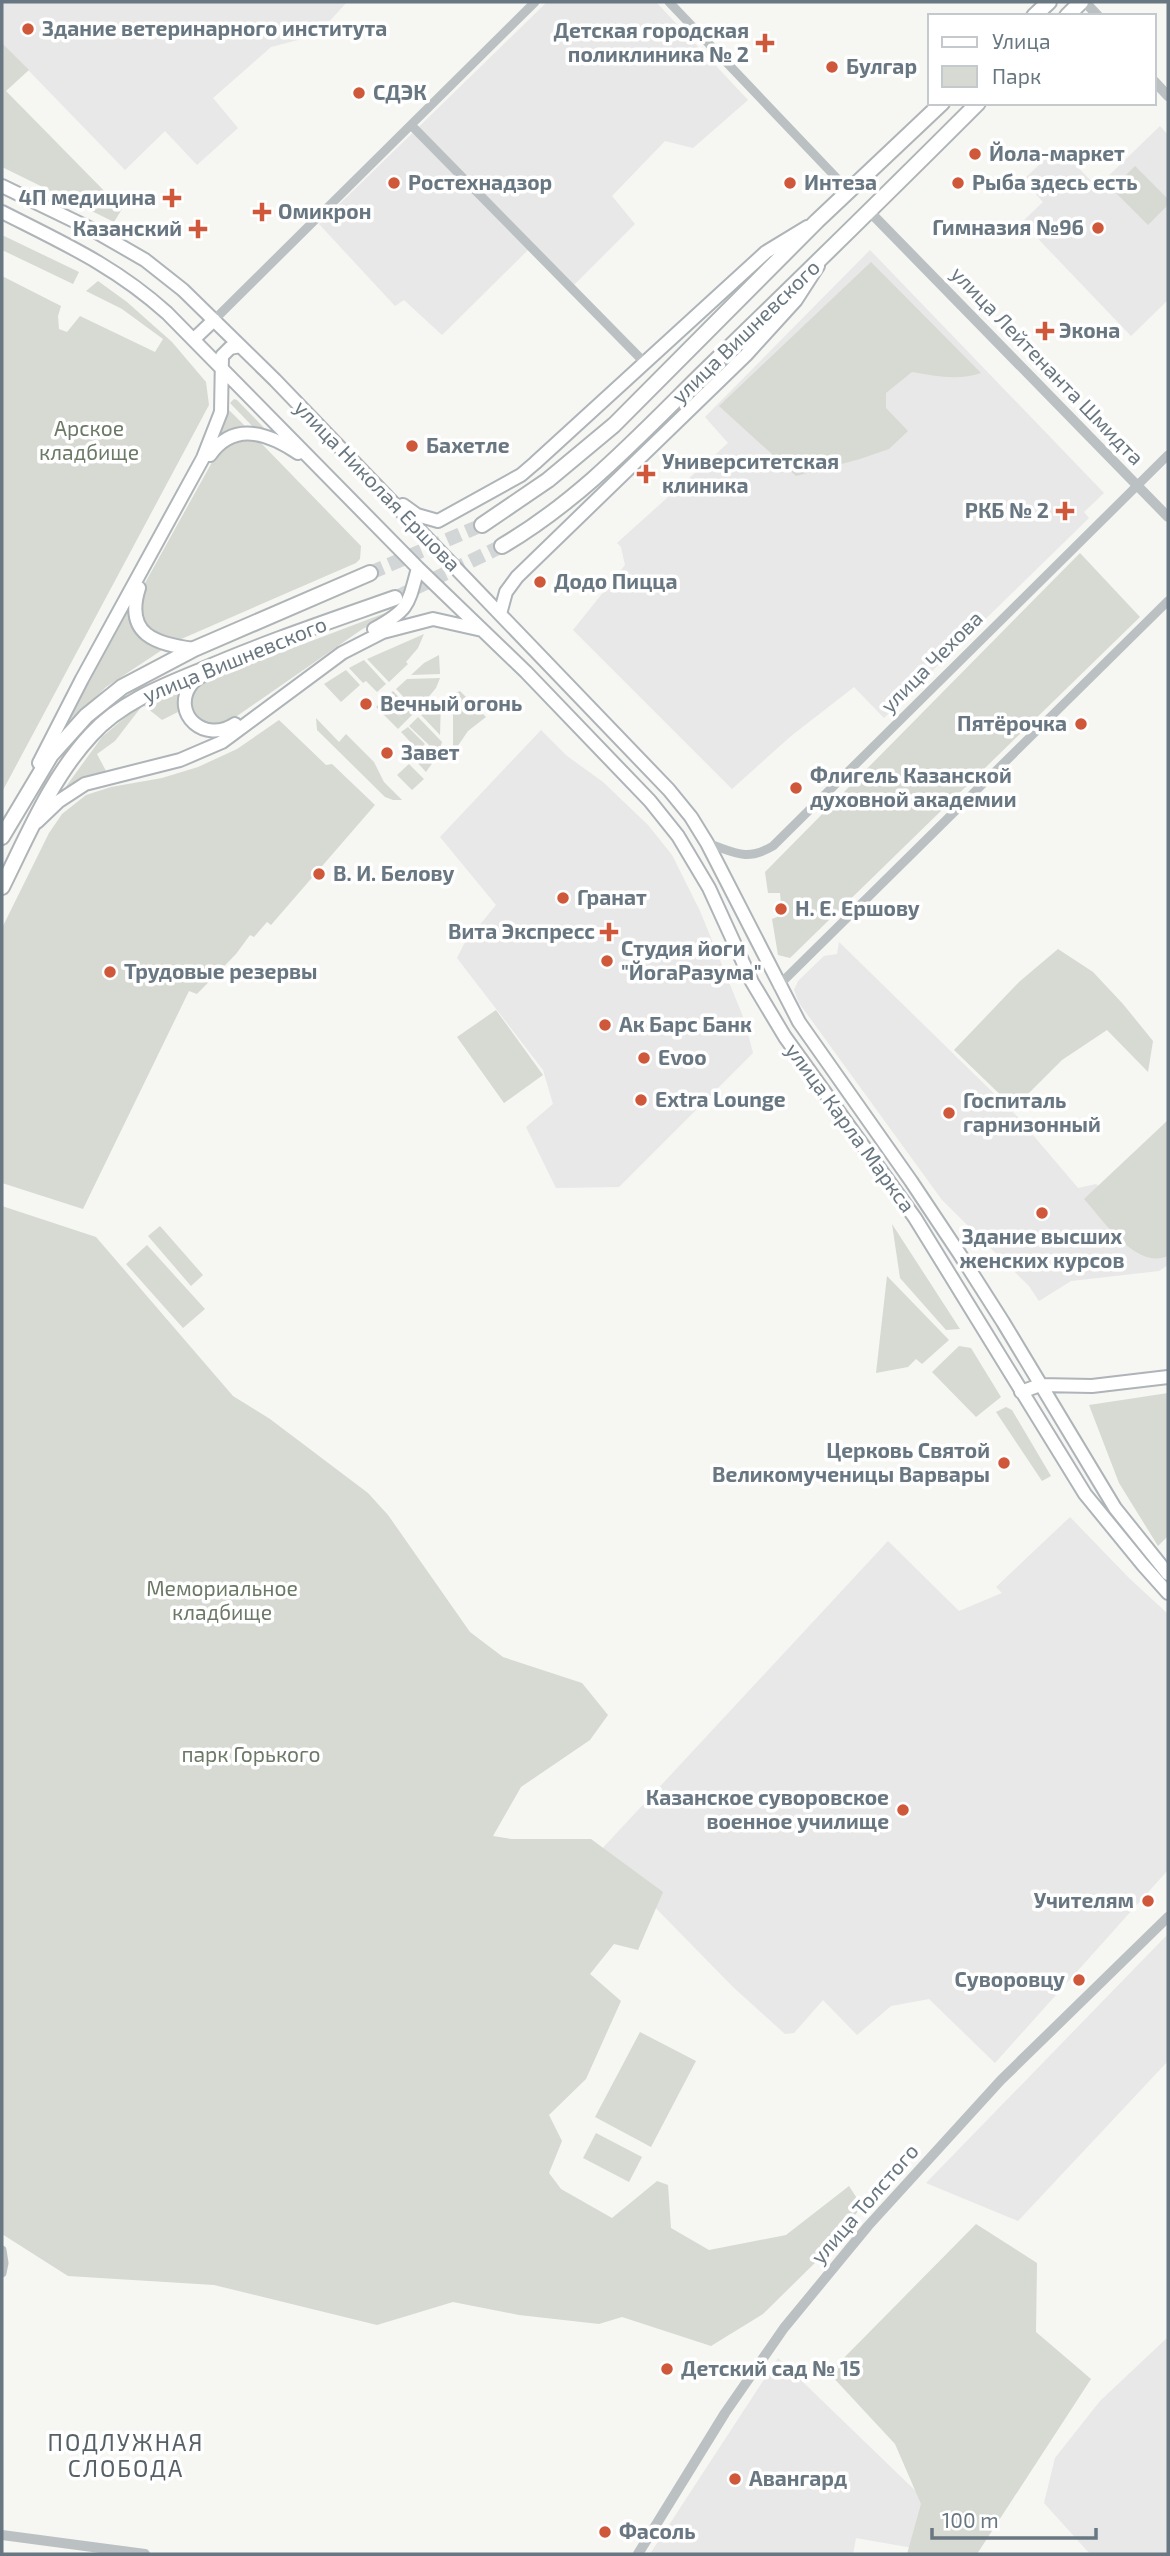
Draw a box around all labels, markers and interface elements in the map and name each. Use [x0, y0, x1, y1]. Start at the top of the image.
legend [928, 14, 1156, 105]
place label: Здание ветеринарного института [42, 15, 387, 40]
place label: Детская городская поликлиника № 2 [554, 17, 749, 66]
marker: Здание ветеринарного института [20, 21, 36, 37]
text: Улица [992, 28, 1051, 53]
marker: Детская городская поликлиника № 2 [755, 33, 775, 53]
place label: Булгар [846, 53, 917, 78]
marker: Булгар [824, 59, 840, 75]
text: Парк [992, 63, 1041, 88]
place label: СДЭК [373, 79, 427, 104]
marker: СДЭК [351, 85, 367, 101]
place label: Йола-маркет [989, 140, 1125, 165]
marker: Йола-маркет [967, 146, 983, 162]
place label: Ростехнадзор [408, 169, 552, 194]
place label: Интеза [804, 169, 877, 194]
place label: Рыба здесь есть [972, 169, 1138, 194]
marker: Ростехнадзор [386, 175, 402, 191]
marker: Интеза [782, 175, 798, 191]
marker: Рыба здесь есть [950, 175, 966, 191]
place label: 4П медицина [19, 184, 156, 209]
marker: 4П медицина [162, 188, 182, 208]
place label: Омикрон [278, 198, 371, 223]
marker: Омикрон [252, 202, 272, 222]
place label: Гимназия №96 [932, 214, 1084, 239]
place label: Казанский [73, 215, 182, 240]
marker: Казанский [188, 219, 208, 239]
marker: Гимназия №96 [1090, 220, 1106, 236]
street label: улица Вишневского [666, 254, 825, 409]
street label: улица Лейтенанта Шмидта [946, 260, 1150, 470]
place label: Экона [1059, 317, 1120, 342]
marker: Экона [1037, 323, 1053, 339]
street label: улица Николая Ершова [289, 394, 466, 576]
park label: Арское кладбище [39, 415, 139, 464]
place label: Бахетле [426, 432, 510, 457]
marker: Бахетле [404, 438, 420, 454]
place label: Университетская клиника [662, 448, 839, 497]
marker: Университетская клиника [636, 464, 656, 484]
place label: РКБ № 2 [965, 497, 1049, 522]
marker: РКБ № 2 [1055, 501, 1075, 521]
place label: Додо Пицца [554, 568, 678, 593]
marker: Додо Пицца [532, 574, 548, 590]
street label: улица Чехова [875, 605, 988, 718]
street label: улица Вишневского [139, 610, 330, 708]
place label: Вечный огонь [380, 690, 522, 715]
marker: Вечный огонь [358, 696, 374, 712]
place label: Пятёрочка [957, 710, 1067, 735]
marker: Пятёрочка [1073, 716, 1089, 732]
place label: Завет [401, 739, 460, 764]
marker: Завет [379, 745, 395, 761]
place label: Флигель Казанской духовной академии [810, 762, 1016, 811]
marker: Флигель Казанской духовной академии [788, 780, 804, 796]
place label: В. И. Белову [333, 860, 454, 885]
marker: В. И. Белову [311, 866, 327, 882]
place label: Гранат [577, 884, 647, 909]
marker: Гранат [555, 890, 571, 906]
place label: Н. Е. Ершову [795, 895, 920, 920]
marker: Н. Е. Ершову [773, 901, 789, 917]
place label: Вита Экспресс [448, 918, 595, 943]
marker: Вита Экспресс [601, 924, 617, 940]
place label: Студия йоги "ЙогаРазума" [621, 935, 762, 984]
marker: Студия йоги "ЙогаРазума" [599, 953, 615, 969]
place label: Трудовые резервы [124, 958, 318, 983]
marker: Трудовые резервы [102, 964, 118, 980]
place label: Ак Барс Банк [619, 1011, 752, 1036]
marker: Ак Барс Банк [597, 1017, 613, 1033]
street label: улица Карла Маркса [781, 1038, 921, 1217]
place label: Evoo [658, 1044, 707, 1069]
marker: Evoo [636, 1050, 652, 1066]
place label: Extra Lounge [655, 1086, 786, 1111]
place label: Госпиталь гарнизонный [963, 1087, 1101, 1136]
marker: Extra Lounge [633, 1092, 649, 1108]
marker: Госпиталь гарнизонный [941, 1105, 957, 1121]
marker: Здание высших женских курсов [1034, 1205, 1050, 1221]
place label: Здание высших женских курсов [959, 1223, 1125, 1272]
place label: Церковь Святой Великомученицы Варвары [712, 1437, 990, 1486]
marker: Церковь Святой Великомученицы Варвары [996, 1455, 1012, 1471]
park label: Мемориальное кладбище [146, 1575, 298, 1624]
park label: парк Горького [181, 1741, 321, 1766]
place label: Казанское суворовское военное училище [646, 1784, 889, 1833]
marker: Казанское суворовское военное училище [895, 1802, 911, 1818]
place label: Учителям [1034, 1887, 1134, 1912]
marker: Учителям [1140, 1893, 1156, 1909]
place label: Суворовцу [955, 1966, 1065, 1991]
marker: Суворовцу [1071, 1972, 1087, 1988]
street label: улица Толстого [805, 2138, 924, 2269]
place label: Детский сад № 15 [681, 2355, 861, 2380]
marker: Детский сад № 15 [659, 2361, 675, 2377]
district label: ПОДЛУЖНАЯ СЛОБОДА [48, 2428, 204, 2482]
place label: Авангард [749, 2465, 847, 2490]
marker: Авангард [727, 2471, 743, 2487]
scale bar [932, 2496, 1096, 2540]
text: 100 m [942, 2507, 999, 2532]
place label: Фасоль [619, 2518, 696, 2543]
marker: Фасоль [597, 2524, 613, 2540]

